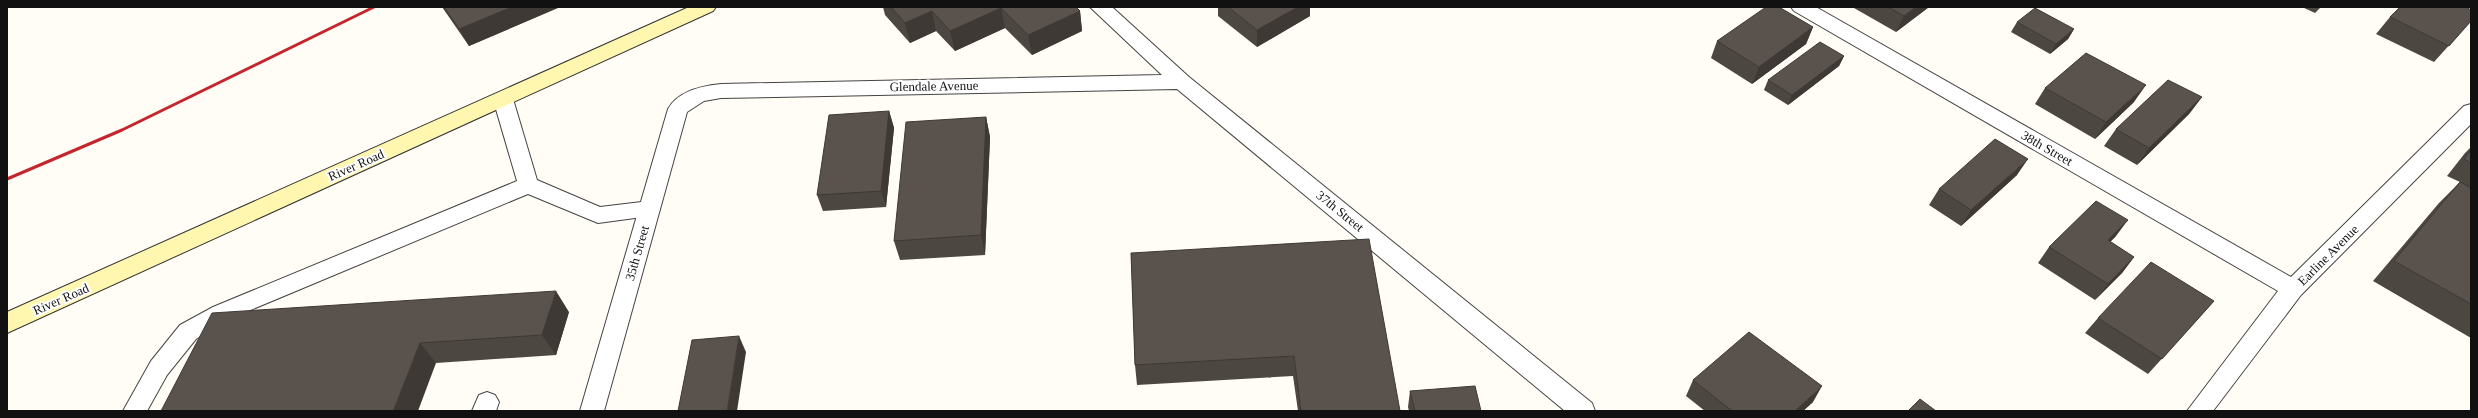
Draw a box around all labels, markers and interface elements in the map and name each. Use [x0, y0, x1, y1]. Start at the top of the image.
street label: Glendale Avenue [889, 78, 979, 94]
street label: 38th Street [2019, 127, 2076, 169]
street label: River Road [326, 146, 387, 184]
street label: 37th Street [1313, 187, 1367, 235]
street label: Earline Avenue [2295, 221, 2362, 288]
street label: 35th Street [622, 223, 652, 282]
street label: River Road [31, 280, 92, 318]

